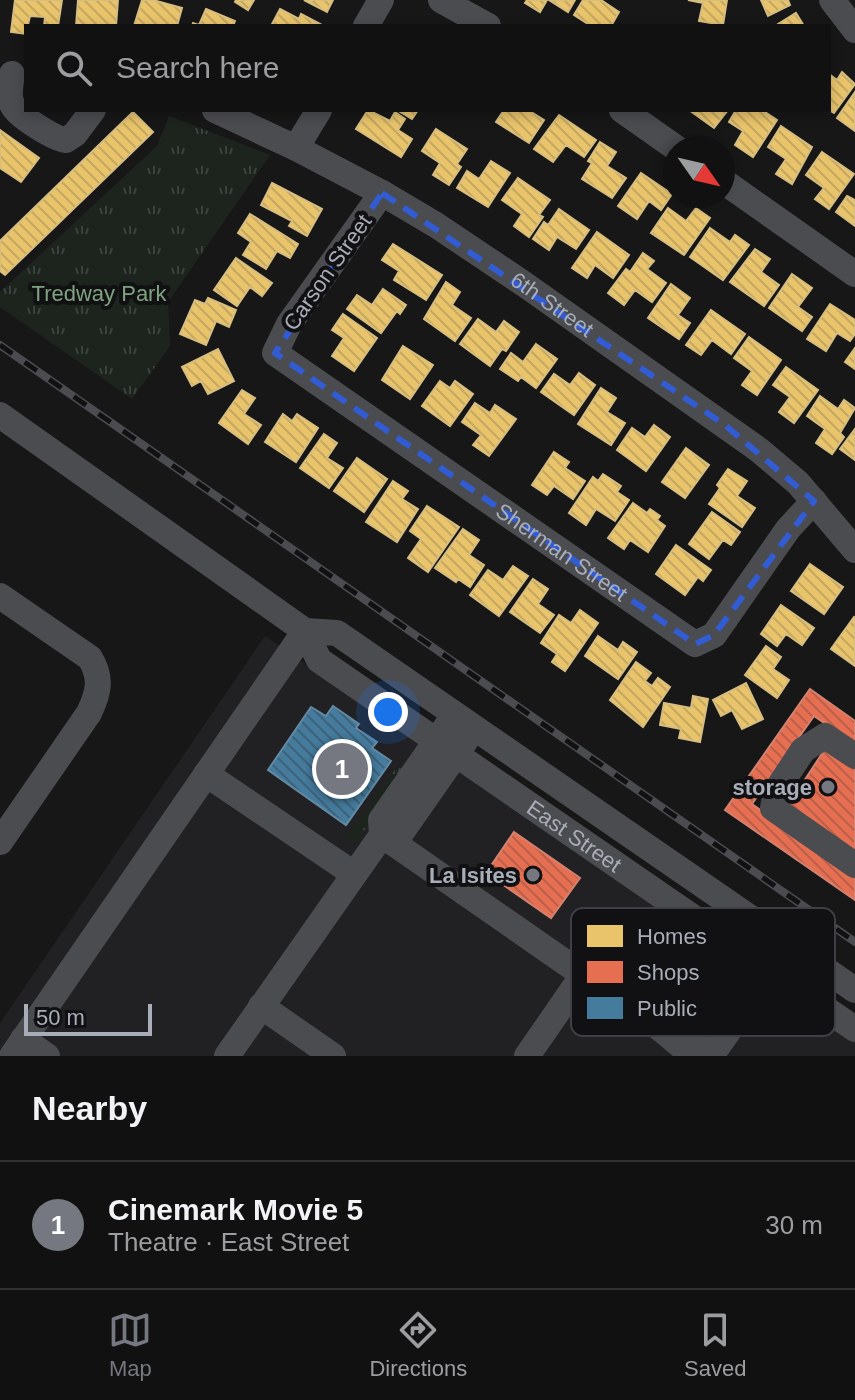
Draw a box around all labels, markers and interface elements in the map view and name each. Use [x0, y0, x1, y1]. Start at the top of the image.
search box [24, 24, 831, 112]
icon: search [52, 46, 96, 90]
text: Search here [116, 51, 279, 84]
north arrow [663, 136, 735, 208]
street label: Carson Street [278, 210, 377, 335]
street label: 6th Street [506, 267, 598, 342]
park label: Tredway Park [32, 281, 167, 306]
street label: Sherman Street [491, 498, 632, 606]
your location [368, 692, 408, 732]
pin: 1 [316, 739, 368, 799]
place label: storage [733, 775, 812, 800]
marker: storage [819, 778, 837, 796]
street label: East Street [522, 795, 626, 877]
place label: La Isites [429, 863, 517, 888]
marker: La Isites [524, 866, 542, 884]
legend [571, 908, 835, 1036]
text: Homes [637, 924, 707, 949]
text: Shops [637, 960, 699, 985]
text: Public [637, 996, 697, 1021]
scale bar [24, 1000, 152, 1036]
text: 50 m [36, 1005, 85, 1030]
text: Nearby [32, 1089, 147, 1127]
text: Cinemark Movie 5 [108, 1193, 363, 1226]
text: 1 [51, 1210, 65, 1240]
text: 30 m [765, 1210, 823, 1240]
text: Theatre · East Street [108, 1227, 349, 1257]
tab: Map [108, 1308, 152, 1382]
tab: Directions [369, 1308, 467, 1382]
tab: Saved [684, 1308, 747, 1382]

